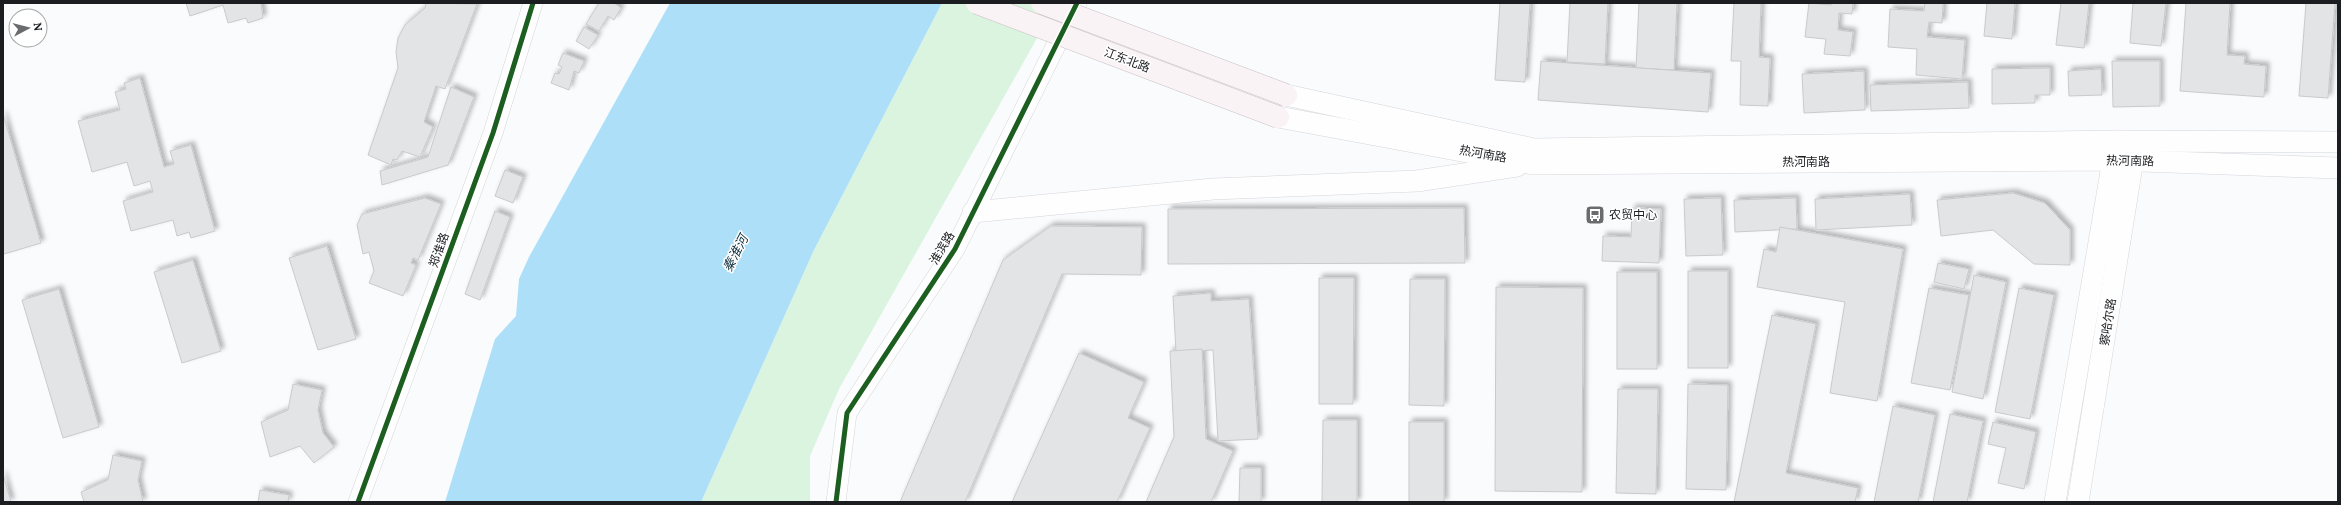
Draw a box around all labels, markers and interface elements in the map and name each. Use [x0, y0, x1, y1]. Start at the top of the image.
north arrow [8, 8, 48, 48]
text: N [30, 22, 45, 32]
street label: 江东北路 [1102, 44, 1152, 75]
street label: 热河南路 [1458, 142, 1508, 165]
street label: 热河南路 [2106, 153, 2154, 168]
street label: 热河南路 [1782, 154, 1830, 169]
bus stop icon: 农贸中心 [1584, 204, 1606, 226]
place label: 农贸中心 [1609, 207, 1657, 222]
street label: 淮滨路 [926, 228, 957, 267]
water label: 秦淮河 [719, 229, 753, 274]
street label: 郑淮路 [425, 230, 452, 269]
street label: 察哈尔路 [2096, 297, 2119, 347]

